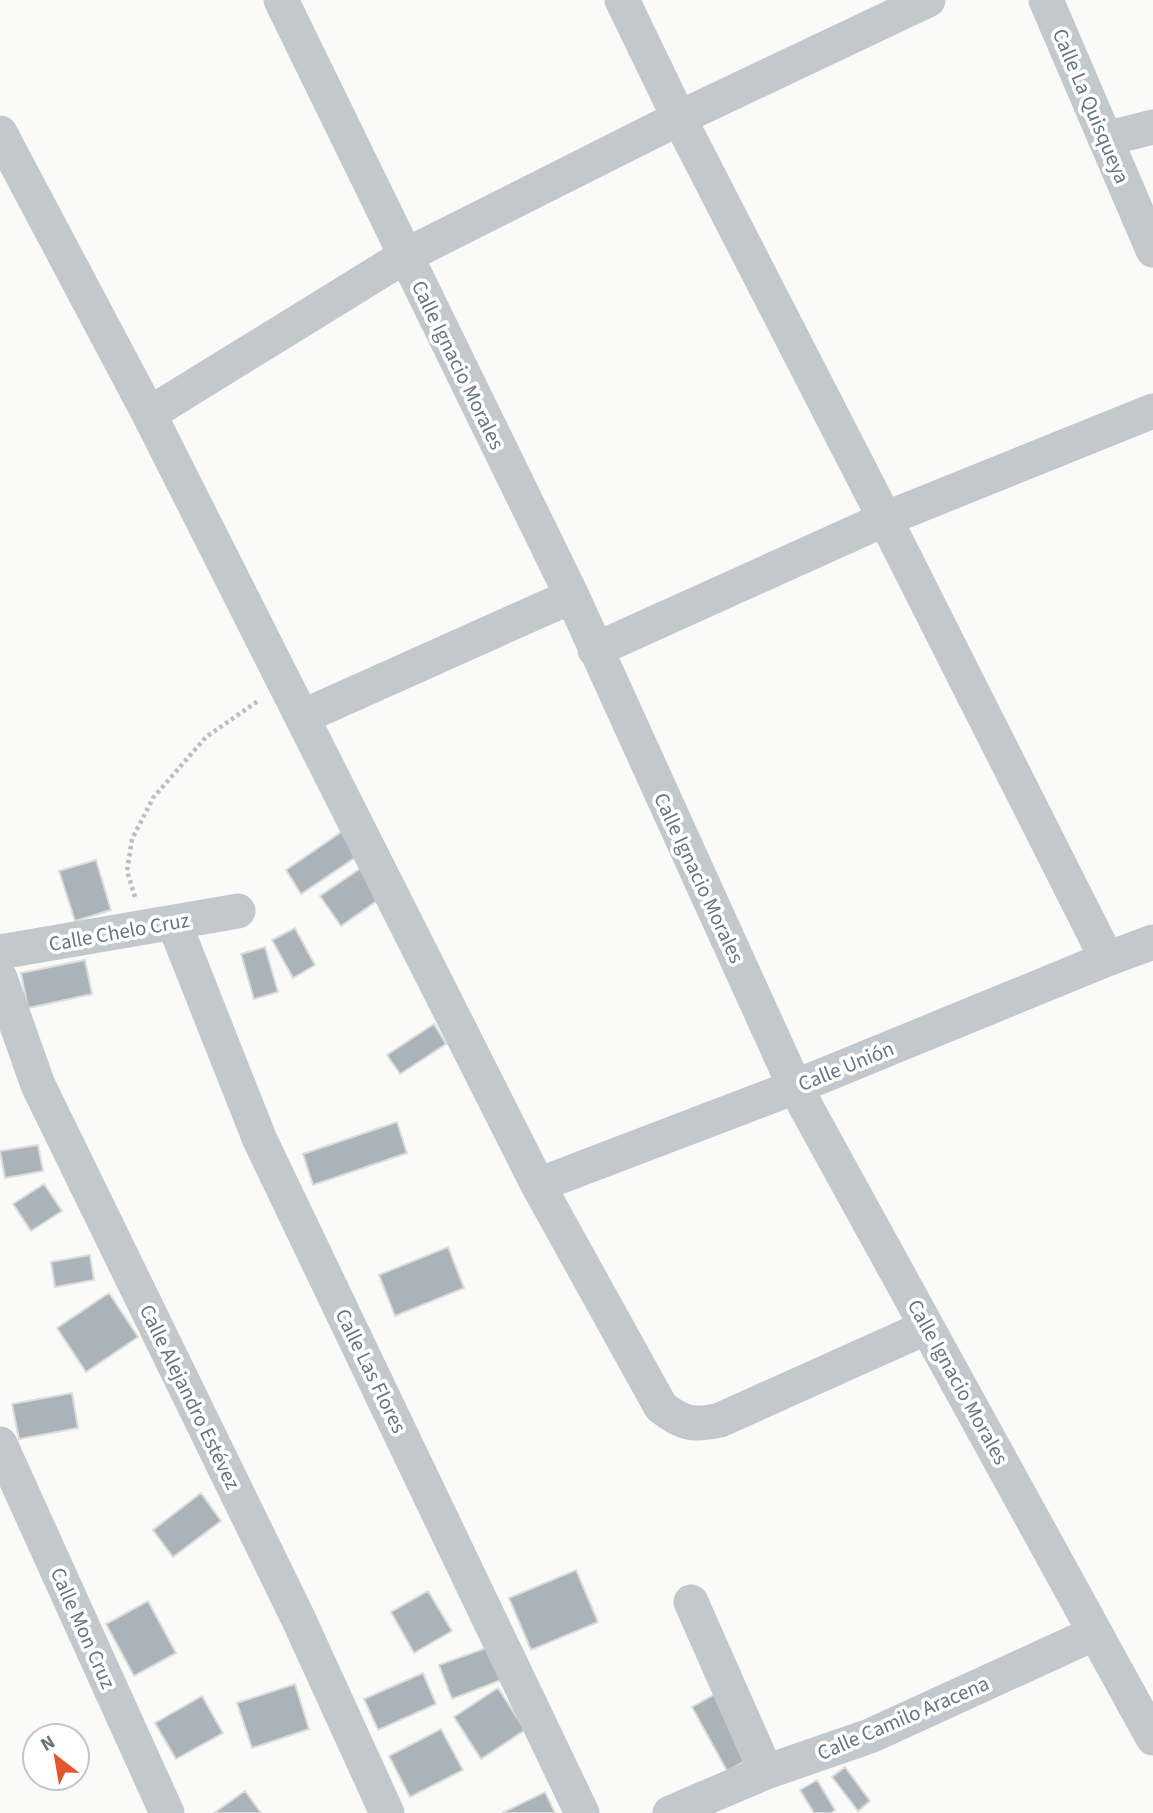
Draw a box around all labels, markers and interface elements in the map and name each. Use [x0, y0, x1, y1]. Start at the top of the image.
street label: Calle La Quisqueya [1045, 24, 1137, 188]
street label: Calle Ignacio Morales [404, 275, 512, 455]
street label: Calle Ignacio Morales [646, 788, 752, 968]
street label: Calle Chelo Cruz [46, 905, 192, 959]
street label: Calle Unión [794, 1033, 898, 1099]
street label: Calle Ignacio Morales [900, 1294, 1016, 1470]
street label: Calle Alejandro Estévez [132, 1299, 248, 1495]
street label: Calle Las Flores [328, 1304, 414, 1438]
street label: Calle Mon Cruz [43, 1563, 123, 1693]
street label: Calle Camilo Aracena [812, 1668, 994, 1768]
north arrow [21, 1722, 91, 1792]
text: N [36, 1729, 60, 1759]

